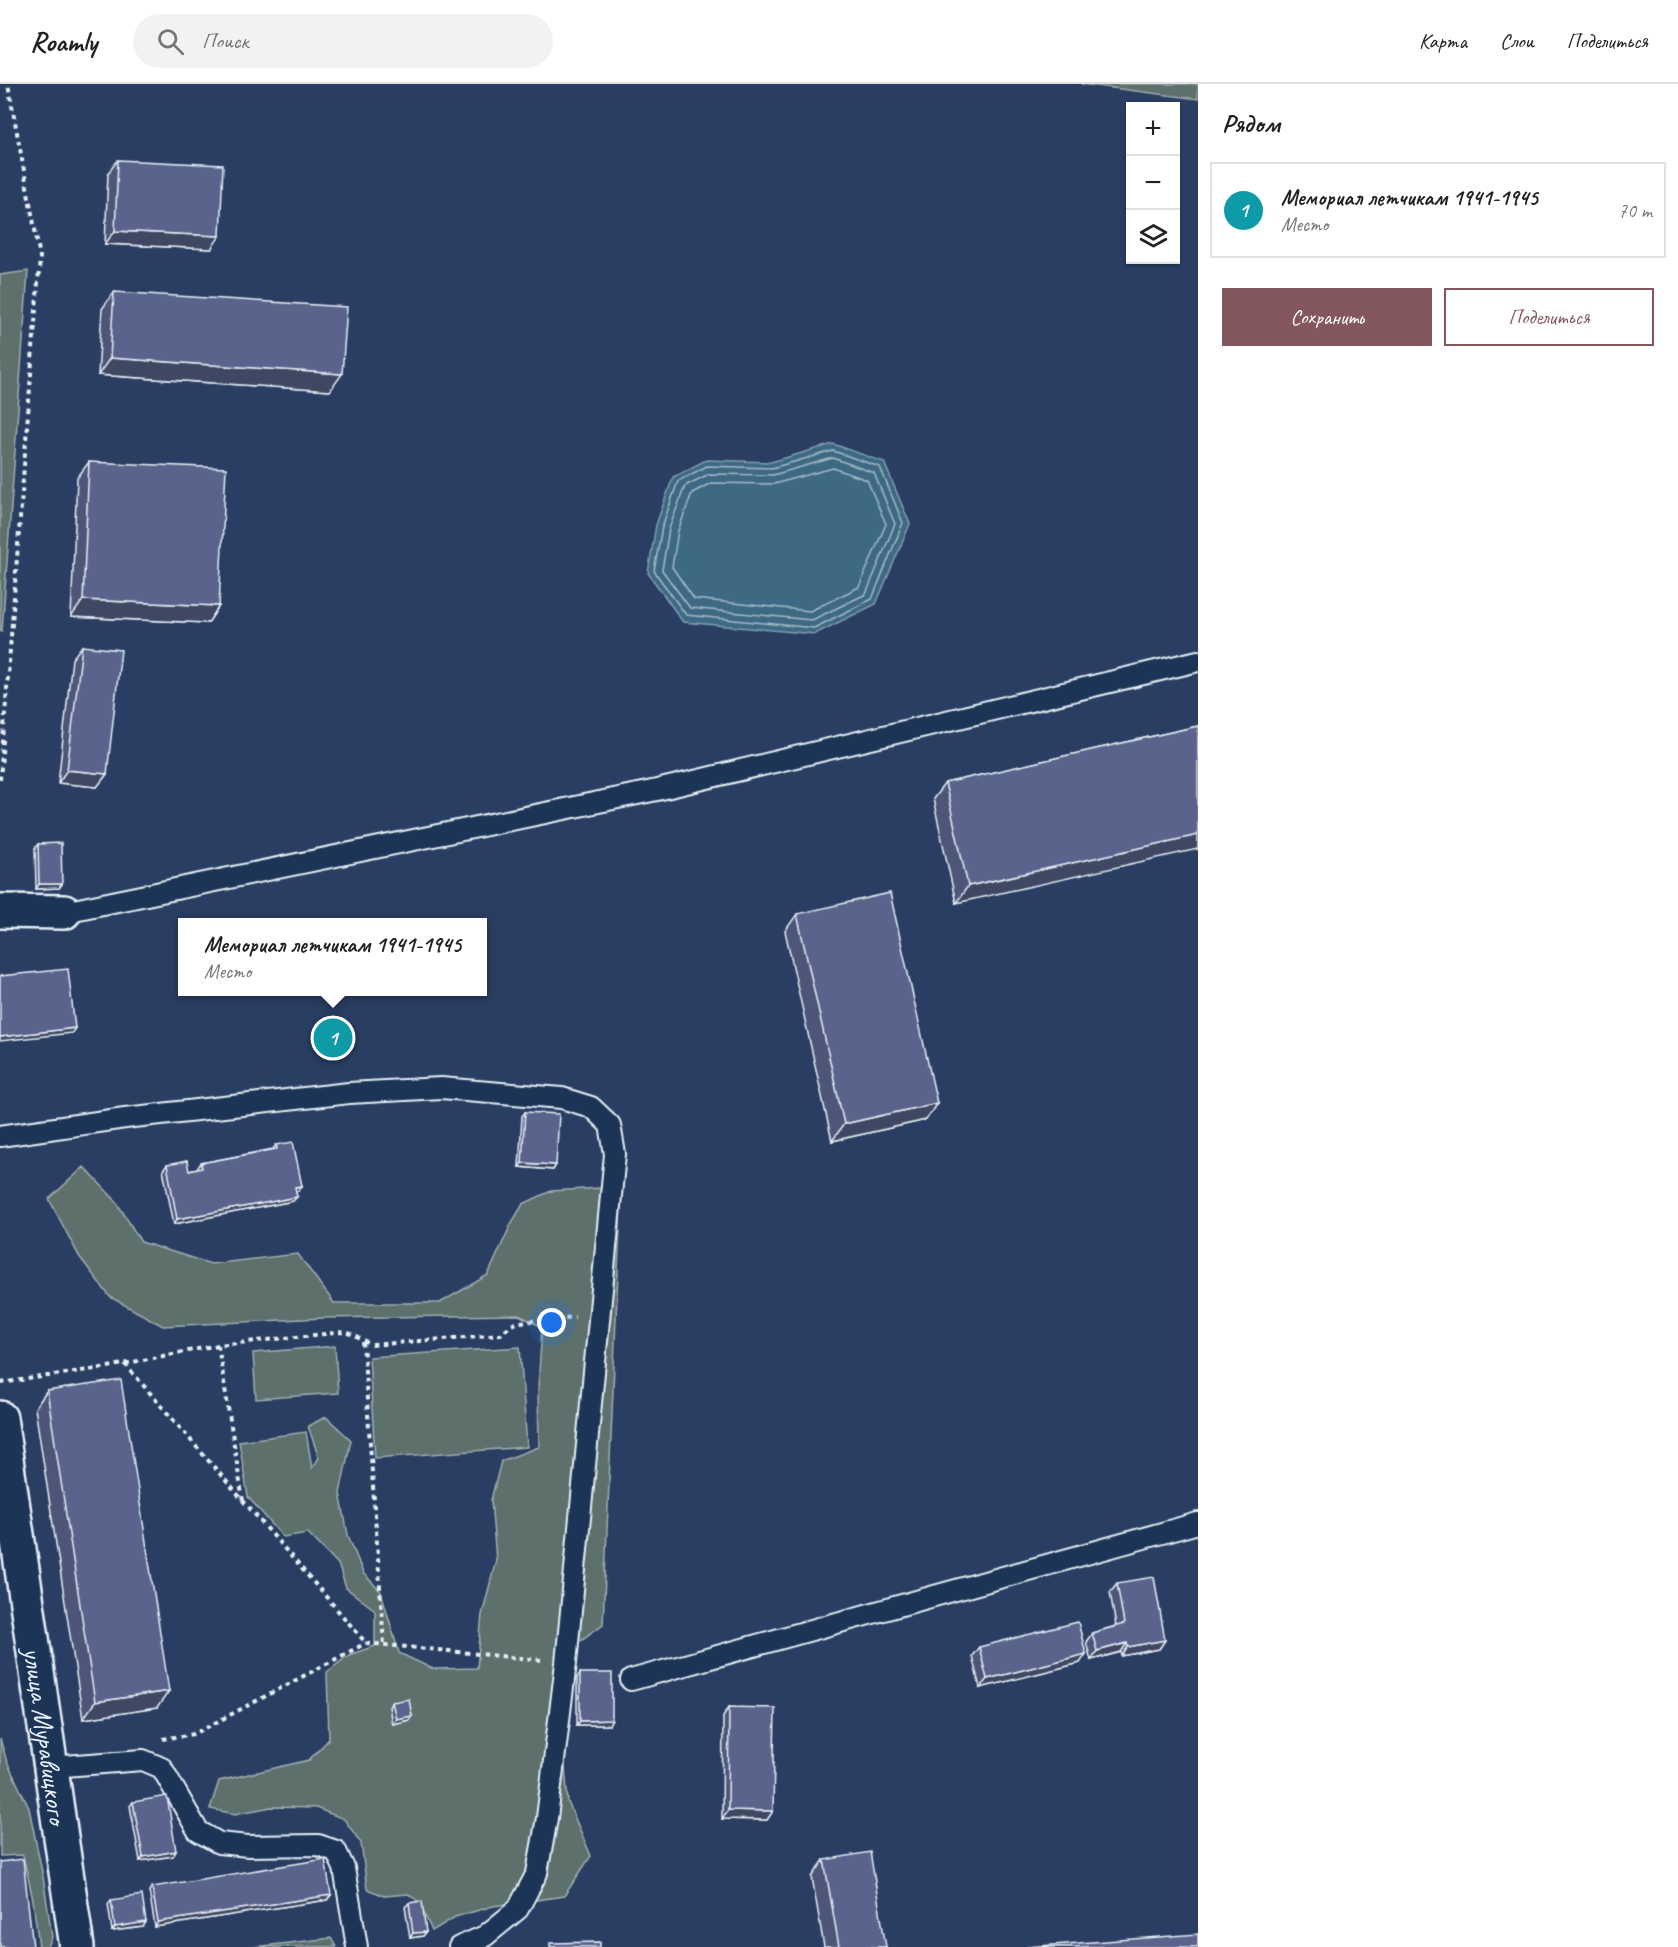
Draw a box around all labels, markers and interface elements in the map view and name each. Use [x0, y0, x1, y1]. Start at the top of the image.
search box [133, 14, 553, 68]
text: Roamly [30, 24, 97, 59]
icon: search [154, 25, 187, 58]
text: Поиск [202, 27, 249, 55]
text: Карта [1419, 28, 1467, 54]
text: Слои [1500, 28, 1534, 54]
text: Поделиться [1567, 28, 1648, 54]
map controls [1126, 102, 1180, 264]
button: + [1126, 102, 1180, 156]
text: Рядом [1222, 107, 1280, 140]
button: − [1126, 156, 1180, 210]
text: Мемориал летчикам 1941-1945 [1281, 184, 1538, 212]
text: 1 [1239, 198, 1248, 223]
text: 70 m [1618, 198, 1652, 223]
button: layers [1126, 210, 1180, 264]
text: Место [1281, 212, 1328, 237]
button: Сохранить [1222, 288, 1432, 346]
button: Поделиться [1444, 288, 1654, 346]
popup [178, 918, 487, 996]
text: Мемориал летчикам 1941-1945 [204, 931, 461, 959]
text: Место [204, 959, 251, 984]
pin: 1 [314, 1016, 352, 1060]
your location [537, 1308, 566, 1337]
street label: улица Муравицкого [16, 1643, 77, 1829]

